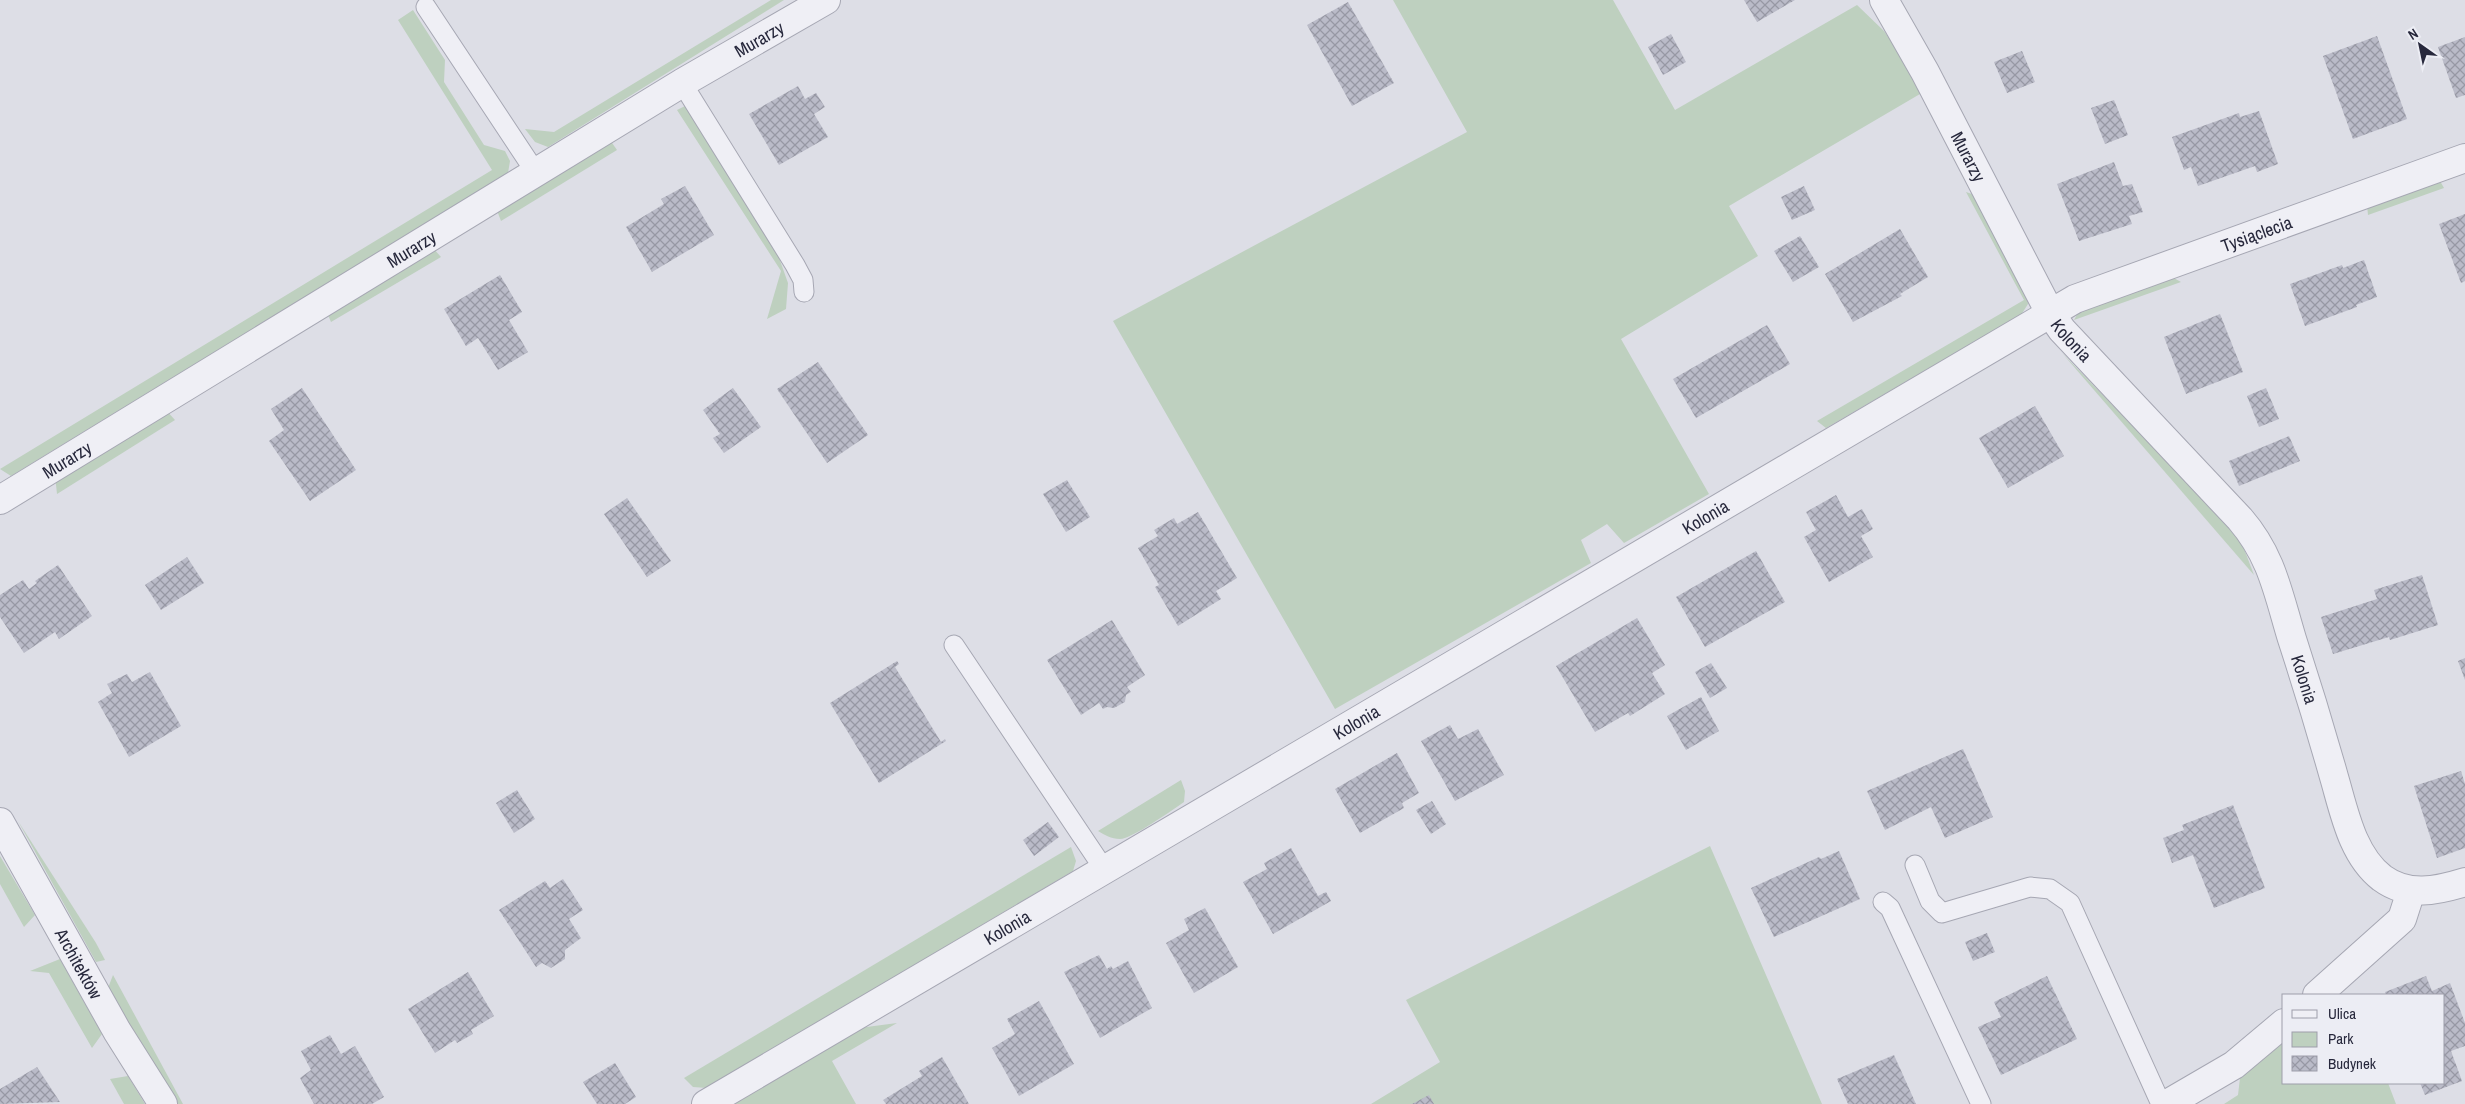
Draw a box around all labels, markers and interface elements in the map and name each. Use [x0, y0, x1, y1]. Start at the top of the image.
street label: Murarzy [729, 14, 789, 63]
north arrow [2395, 20, 2445, 70]
text: N [2405, 24, 2421, 44]
street label: Murarzy [1945, 127, 1992, 186]
street label: Tysiąclecia [2217, 209, 2295, 258]
street label: Murarzy [382, 224, 441, 273]
street label: Kolonia [2045, 314, 2098, 367]
street label: Murarzy [37, 434, 96, 484]
street label: Kolonia [1677, 493, 1733, 540]
street label: Kolonia [2285, 652, 2324, 707]
street label: Kolonia [1328, 698, 1384, 745]
street label: Kolonia [979, 904, 1035, 951]
street label: Architektów [49, 923, 109, 1003]
legend [2282, 994, 2445, 1084]
text: Ulica [2328, 1003, 2356, 1024]
text: Park [2328, 1028, 2354, 1049]
text: Budynek [2328, 1053, 2377, 1074]

